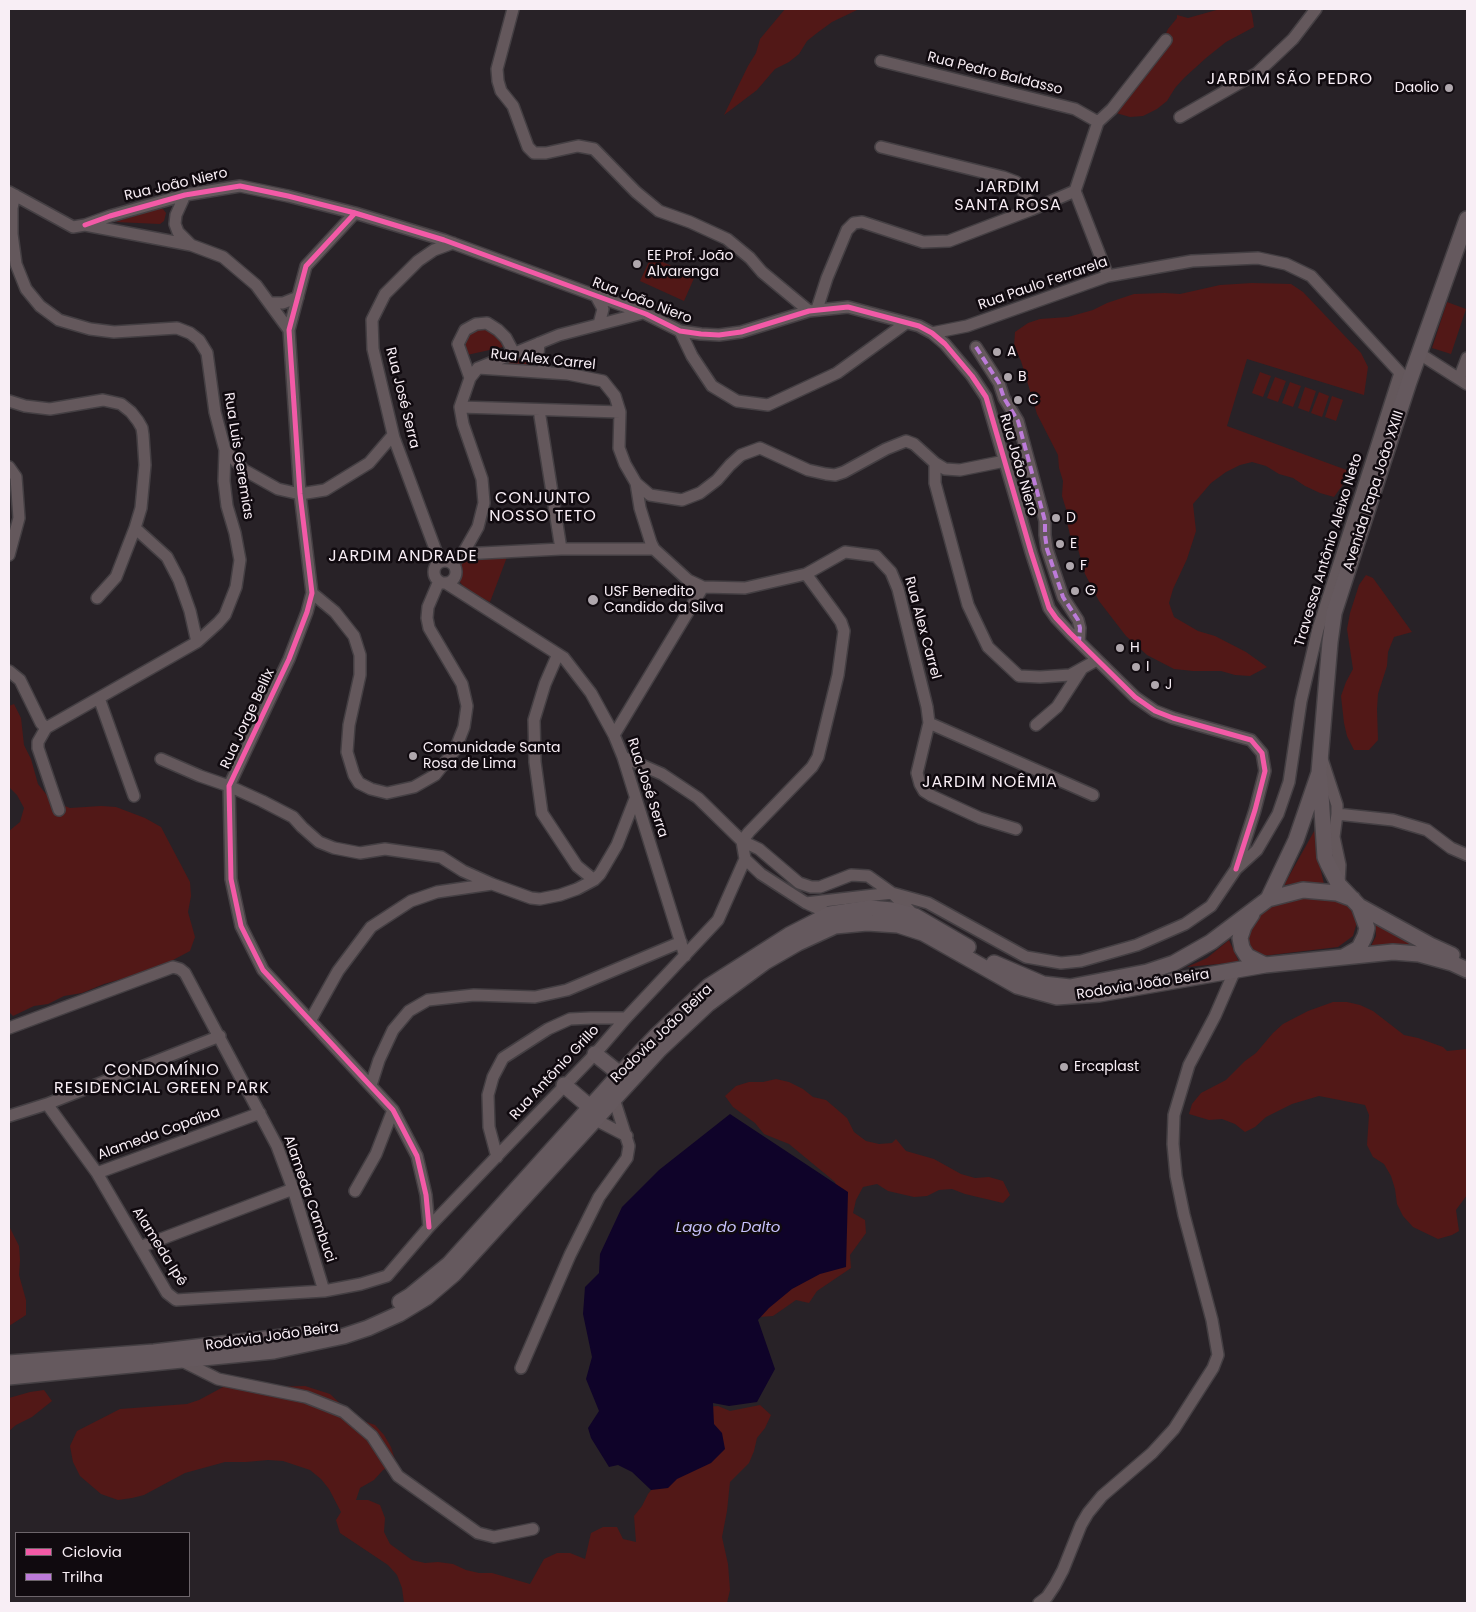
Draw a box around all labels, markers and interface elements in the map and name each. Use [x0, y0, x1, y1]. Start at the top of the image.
street label: Rua Pedro Baldasso [926, 49, 1064, 99]
district label: JARDIM SÃO PEDRO [1205, 70, 1375, 90]
place label: Daolio [1395, 80, 1439, 96]
marker: Daolio [1443, 82, 1455, 94]
street label: Rua João Niero [123, 165, 229, 205]
district label: JARDIM SANTA ROSA [953, 178, 1063, 216]
place label: EE Prof. João Alvarenga [647, 248, 733, 280]
street label: Rua Paulo Ferrarela [976, 254, 1110, 314]
marker: EE Prof. João Alvarenga [631, 258, 643, 270]
street label: Rua João Niero [590, 274, 694, 328]
place label: A [1007, 344, 1016, 360]
street label: Rua José Serra [381, 346, 423, 450]
street label: Rua Alex Carrel [490, 346, 596, 374]
marker: A [991, 346, 1003, 358]
place label: B [1018, 369, 1027, 385]
marker: B [1002, 371, 1014, 383]
street label: Rua Luis Geremias [220, 391, 256, 521]
place label: C [1028, 392, 1039, 408]
marker: C [1012, 394, 1024, 406]
street label: Avenida Papa João XXIII [1340, 409, 1408, 573]
street label: Rua João Niero [995, 412, 1041, 518]
street label: Travessa Antônio Aleixo Neto [1292, 451, 1366, 649]
district label: CONJUNTO NOSSO TETO [488, 489, 598, 527]
place label: D [1066, 510, 1076, 526]
marker: D [1050, 512, 1062, 524]
place label: E [1070, 536, 1077, 552]
marker: E [1054, 538, 1066, 550]
district label: JARDIM ANDRADE [326, 547, 480, 567]
place label: F [1080, 558, 1087, 574]
marker: F [1064, 560, 1076, 572]
street label: Rua Alex Carrel [900, 575, 944, 681]
place label: G [1085, 583, 1096, 599]
place label: USF Benedito Candido da Silva [604, 584, 723, 616]
marker: G [1069, 585, 1081, 597]
marker: USF Benedito Candido da Silva [586, 593, 600, 607]
place label: H [1130, 640, 1140, 656]
marker: H [1114, 642, 1126, 654]
place label: I [1146, 659, 1149, 675]
marker: I [1130, 661, 1142, 673]
street label: Rua Jorge Belilx [217, 666, 279, 772]
place label: J [1165, 677, 1172, 693]
marker: J [1149, 679, 1161, 691]
street label: Rua José Serra [623, 736, 671, 840]
place label: Comunidade Santa Rosa de Lima [423, 740, 561, 772]
marker: Comunidade Santa Rosa de Lima [407, 750, 419, 762]
district label: JARDIM NOÊMIA [920, 773, 1060, 793]
street label: Rodovia João Beira [1075, 966, 1211, 1004]
street label: Rodovia João Beira [608, 981, 716, 1087]
street label: Rua Antônio Grillo [507, 1022, 603, 1124]
place label: Ercaplast [1074, 1059, 1139, 1075]
district label: CONDOMÍNIO RESIDENCIAL GREEN PARK [51, 1061, 273, 1099]
marker: Ercaplast [1058, 1061, 1070, 1073]
street label: Alameda Copaíba [95, 1104, 223, 1164]
street label: Alameda Cambuci [279, 1133, 339, 1265]
street label: Alameda Ipê [128, 1205, 190, 1289]
water label: Lago do Dalto [676, 1219, 780, 1237]
street label: Rodovia João Beira [204, 1319, 340, 1355]
legend [15, 1532, 190, 1597]
text: Ciclovia [62, 1541, 122, 1562]
text: Trilha [62, 1566, 103, 1587]

